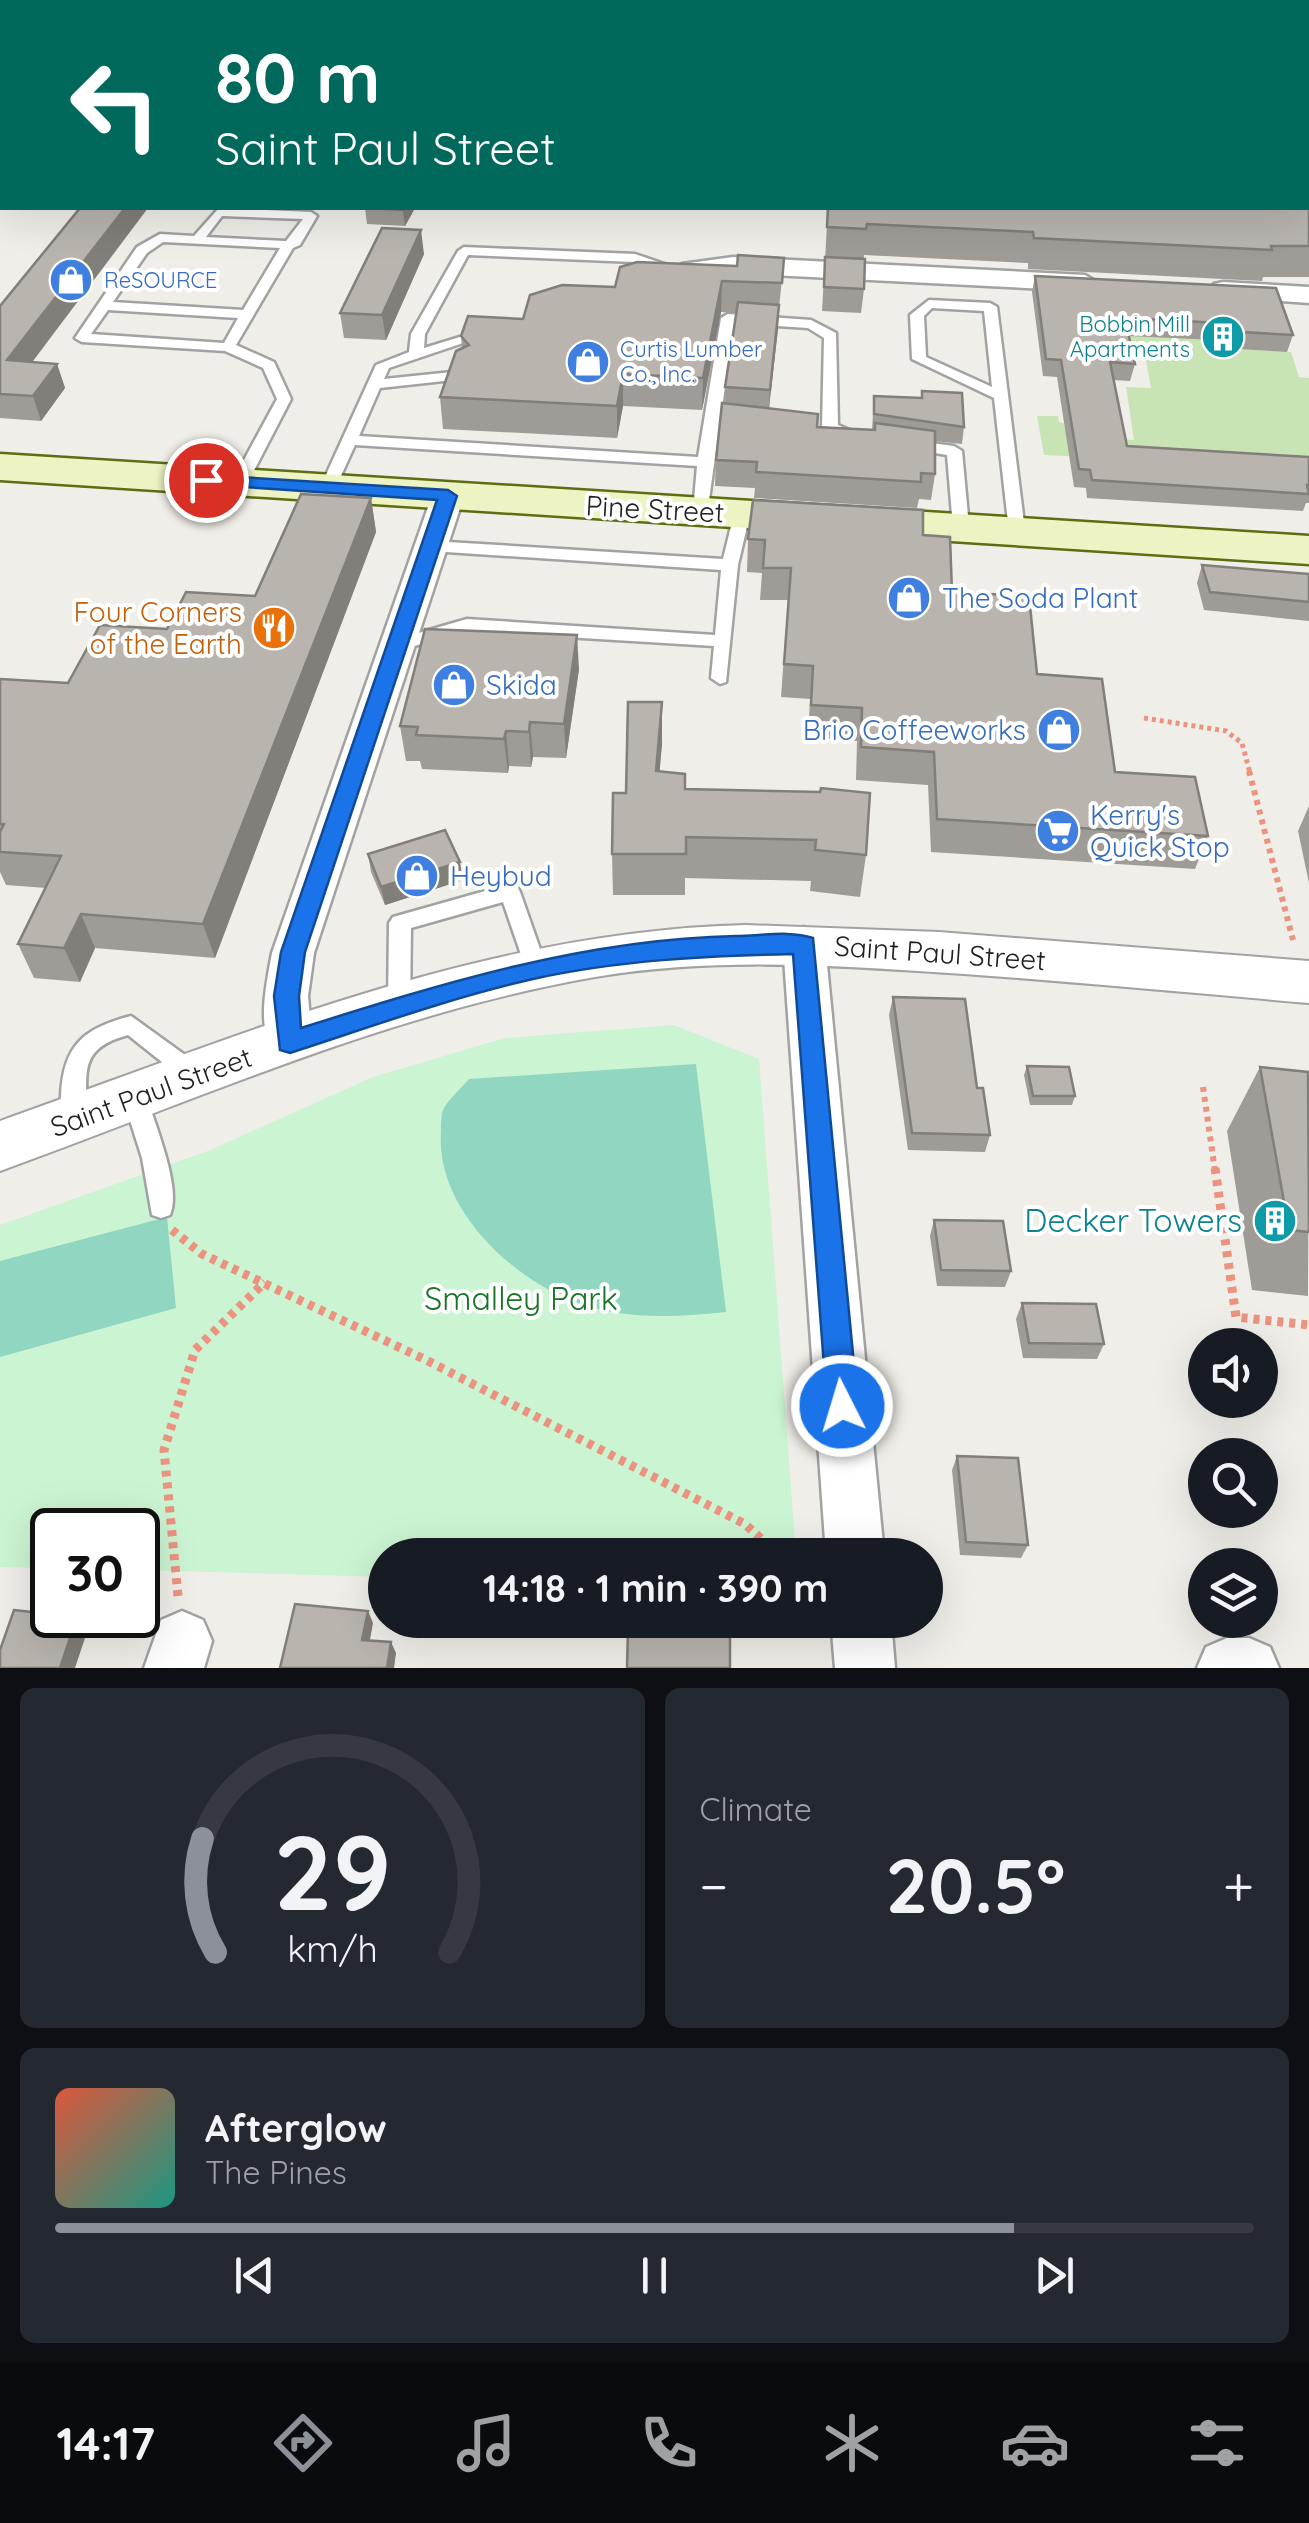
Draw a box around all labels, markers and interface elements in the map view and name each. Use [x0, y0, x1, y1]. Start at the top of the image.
text: 80 m [215, 33, 380, 121]
icon: left [50, 40, 180, 170]
text: Saint Paul Street [215, 120, 555, 176]
shop icon: ReSOURCE [48, 257, 94, 303]
place label: ReSOURCE [104, 266, 217, 294]
place label: Bobbin Mill Apartments [1070, 310, 1190, 363]
building icon: Bobbin Mill Apartments [1200, 314, 1246, 360]
place label: Curtis Lumber Co., Inc. [620, 335, 763, 388]
shop icon: Curtis Lumber Co., Inc. [565, 339, 611, 385]
pin [164, 438, 249, 523]
icon: arrive [179, 453, 234, 508]
street label: Pine Street [585, 487, 725, 530]
shop icon: The Soda Plant [886, 575, 932, 621]
place label: The Soda Plant [942, 580, 1138, 615]
place label: Four Corners of the Earth [73, 594, 242, 661]
restaurant icon: Four Corners of the Earth [251, 605, 297, 651]
shop icon: Skida [431, 662, 477, 708]
place label: Skida [486, 667, 557, 702]
shop icon: Brio Coffeeworks [1036, 707, 1082, 753]
place label: Brio Coffeeworks [803, 712, 1026, 747]
place label: Kerry's Quick Stop [1090, 797, 1230, 864]
supermarket icon: Kerry's Quick Stop [1035, 808, 1081, 854]
shop icon: Heybud [394, 853, 440, 899]
place label: Heybud [450, 858, 552, 893]
street label: Saint Paul Street [833, 928, 1047, 977]
street label: Saint Paul Street [45, 1039, 256, 1144]
building icon: Decker Towers [1252, 1198, 1298, 1244]
place label: Decker Towers [1024, 1200, 1242, 1240]
park label: Smalley Park [424, 1278, 618, 1318]
map controls [1188, 1328, 1278, 1638]
button: sound [1188, 1328, 1278, 1418]
position arrow [790, 1354, 894, 1458]
button: search [1188, 1438, 1278, 1528]
speed limit sign: 30 [30, 1508, 160, 1638]
button: layers [1188, 1548, 1278, 1638]
text: 14:18 · 1 min · 390 m [483, 1564, 828, 1612]
text: Climate [700, 1789, 812, 1829]
text: 29 [273, 1806, 391, 1936]
text: 20.5° [886, 1838, 1066, 1932]
text: − [700, 1851, 728, 1920]
text: + [1223, 1851, 1254, 1920]
text: km/h [287, 1926, 378, 1971]
text: Afterglow [205, 2104, 387, 2152]
text: The Pines [205, 2152, 347, 2192]
icon: previous [227, 2248, 282, 2303]
icon: pause [627, 2248, 682, 2303]
icon: next [1027, 2248, 1082, 2303]
icon: directions [268, 2408, 338, 2478]
icon: music [451, 2408, 521, 2478]
icon: phone [634, 2408, 704, 2478]
icon: climate [817, 2408, 887, 2478]
icon: car [1000, 2408, 1070, 2478]
icon: filters [1182, 2408, 1252, 2478]
text: 14:17 [56, 2415, 155, 2471]

